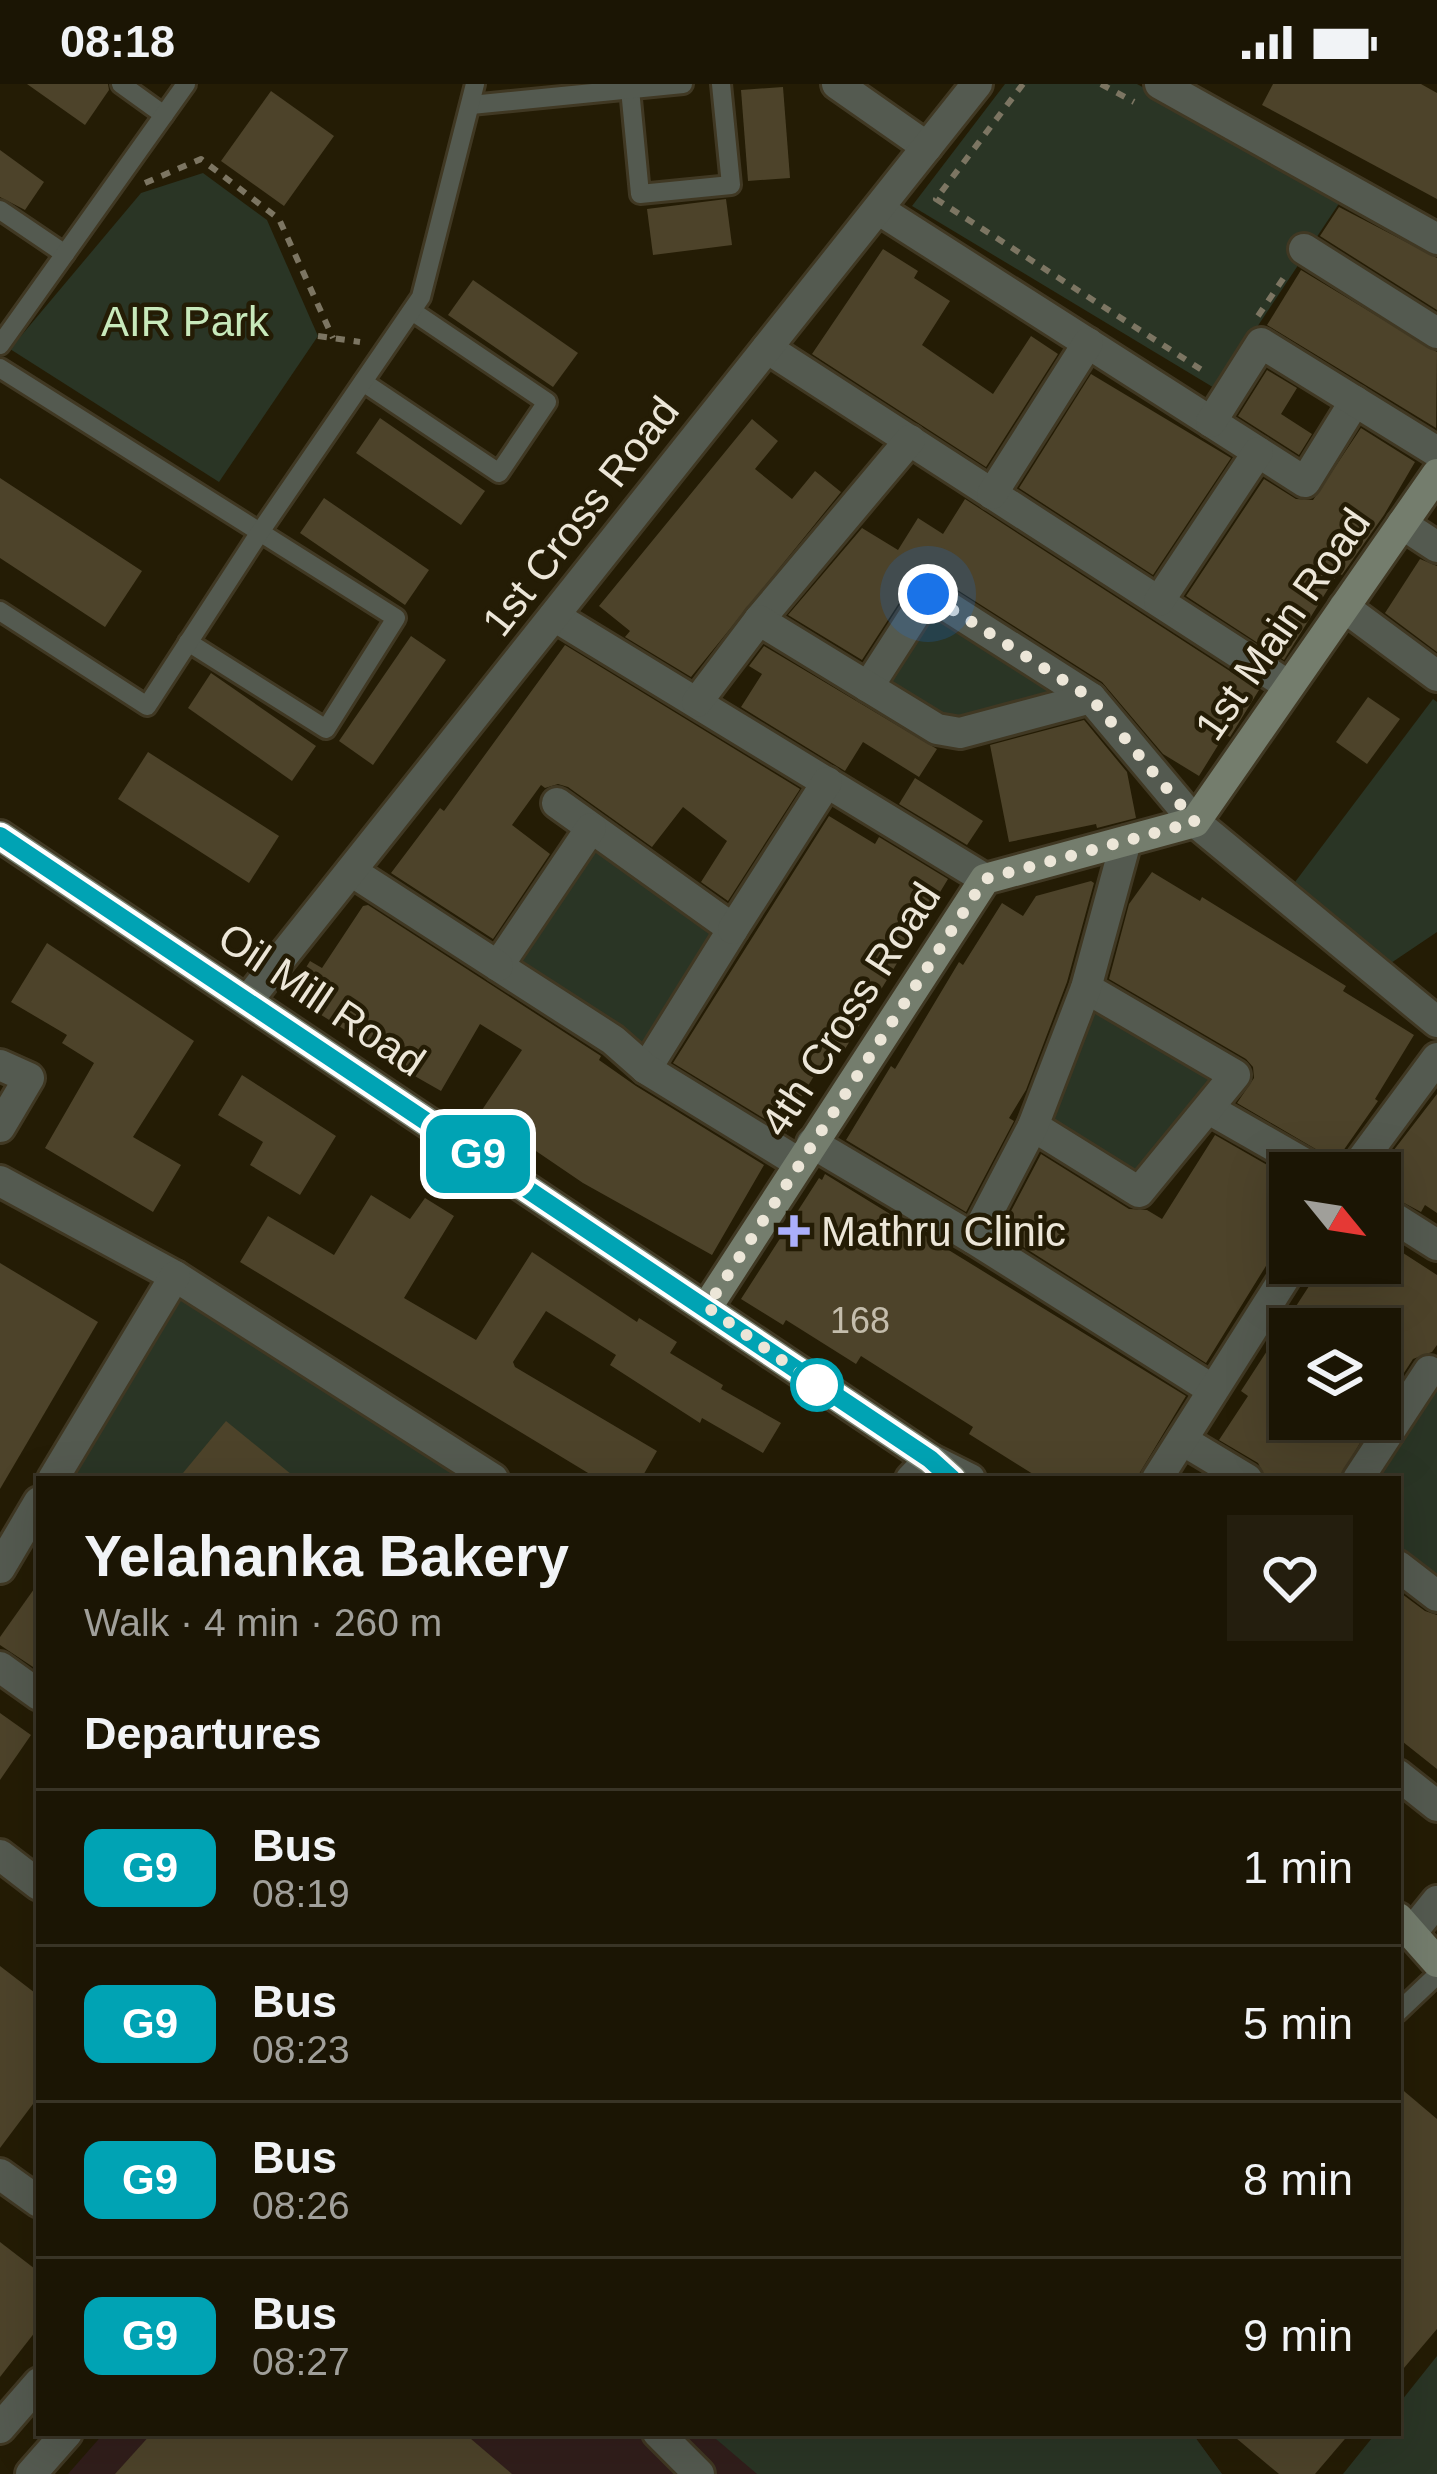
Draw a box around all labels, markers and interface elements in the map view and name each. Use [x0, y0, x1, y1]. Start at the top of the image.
text: 08:18 [60, 16, 175, 67]
park label: AIR Park [101, 298, 270, 345]
street label: 1st Cross Road [473, 388, 688, 645]
street label: 1st Main Road [1185, 500, 1379, 749]
your location [898, 564, 958, 624]
street label: 4th Cross Road [751, 874, 950, 1144]
street label: Oil Mill Road [210, 913, 434, 1085]
line badge: G9 [424, 1115, 532, 1193]
text: G9 [450, 1130, 506, 1177]
north arrow [1269, 1152, 1401, 1284]
map controls [1269, 1152, 1401, 1440]
place label: Mathru Clinic [821, 1208, 1066, 1255]
marker: Mathru Clinic [778, 1215, 810, 1247]
house number: 168 [830, 1300, 890, 1341]
button: layers [1269, 1308, 1401, 1440]
unlabelled marker [792, 1360, 842, 1410]
button: heart [1227, 1515, 1353, 1641]
text: Yelahanka Bakery [84, 1524, 569, 1588]
text: Walk · 4 min · 260 m [84, 1601, 442, 1644]
text: Departures [84, 1708, 322, 1759]
text: Bus [252, 1820, 337, 1871]
text: 1 min [1243, 1842, 1353, 1893]
text: G9 [122, 1844, 178, 1891]
text: 08:19 [252, 1872, 350, 1915]
text: Bus [252, 1976, 337, 2027]
text: 5 min [1243, 1998, 1353, 2049]
text: G9 [122, 2000, 178, 2047]
text: 08:23 [252, 2028, 350, 2071]
text: Bus [252, 2132, 337, 2183]
text: 8 min [1243, 2154, 1353, 2205]
text: G9 [122, 2156, 178, 2203]
text: 08:26 [252, 2184, 350, 2227]
text: Bus [252, 2288, 337, 2339]
text: 9 min [1243, 2310, 1353, 2361]
text: G9 [122, 2312, 178, 2359]
text: 08:27 [252, 2340, 350, 2383]

